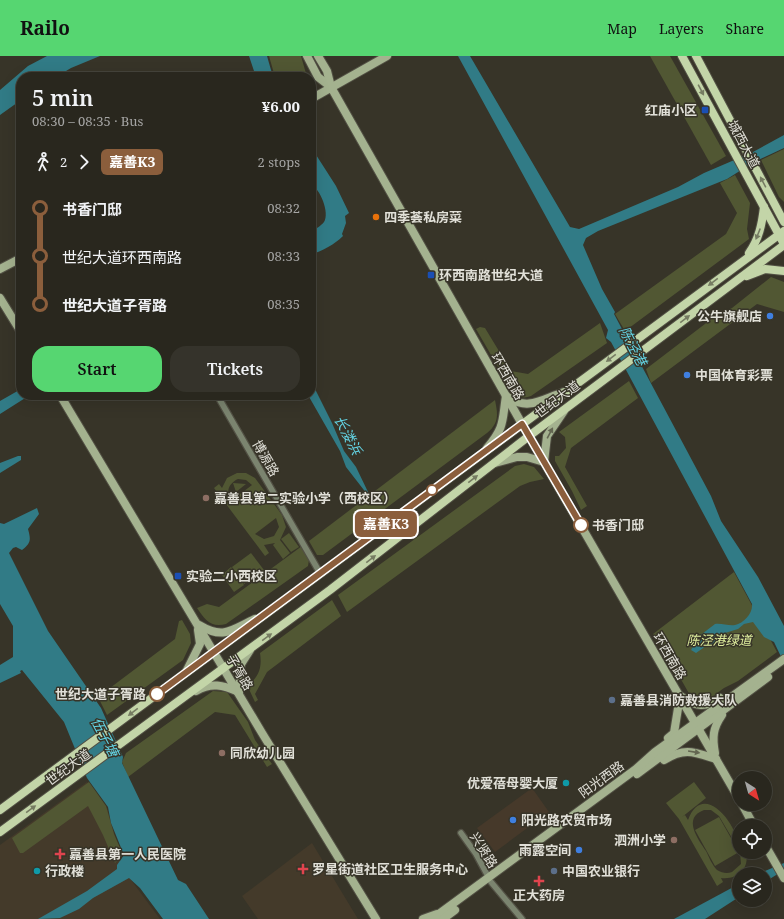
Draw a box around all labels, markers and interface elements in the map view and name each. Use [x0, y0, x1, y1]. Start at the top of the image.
text: Railo [20, 15, 70, 41]
text: Map [607, 19, 637, 38]
text: Layers [659, 19, 704, 38]
text: Share [726, 19, 764, 38]
text: 5 min [32, 82, 93, 112]
one-way arrow [697, 84, 704, 96]
text: ¥6.00 [262, 96, 300, 116]
place label: 红庙小区 [645, 101, 697, 119]
marker: 红庙小区 [700, 105, 710, 115]
text: 08:30 – 08:35 · Bus [32, 112, 143, 130]
street label: 城西大道 [724, 117, 764, 171]
icon: walk [32, 151, 54, 173]
icon: forward [73, 151, 95, 173]
text: 嘉善K3 [109, 152, 155, 171]
text: 2 [60, 153, 67, 171]
text: 2 stops [258, 153, 300, 171]
one-way arrow [760, 176, 766, 188]
text: 书香门邸 [62, 199, 122, 219]
text: 08:32 [267, 199, 300, 217]
place label: 四季荟私房菜 [384, 208, 462, 226]
marker: 四季荟私房菜 [371, 212, 381, 222]
one-way arrow [755, 229, 761, 241]
text: 世纪大道环西南路 [62, 247, 182, 267]
text: 08:33 [267, 247, 300, 265]
place label: 环西南路世纪大道 [439, 266, 543, 284]
marker: 环西南路世纪大道 [426, 270, 436, 280]
one-way arrow [708, 278, 718, 286]
text: 世纪大道子胥路 [62, 295, 167, 315]
text: 08:35 [267, 295, 300, 313]
place label: 公牛旗舰店 [697, 307, 762, 325]
marker: 公牛旗舰店 [765, 311, 775, 321]
one-way arrow [680, 315, 690, 323]
water label: 陈泾港 [615, 323, 653, 371]
button: Start [32, 346, 162, 392]
button: Tickets [170, 346, 300, 392]
street label: 环西南路 [487, 349, 529, 403]
one-way arrow [605, 354, 616, 362]
place label: 中国体育彩票 [695, 366, 773, 384]
marker: 中国体育彩票 [682, 370, 692, 380]
street label: 世纪大道 [531, 376, 583, 422]
water label: 长溇浜 [330, 412, 367, 459]
one-way arrow [546, 427, 553, 439]
street label: 博源路 [248, 437, 284, 479]
one-way arrow [468, 475, 479, 483]
unlabelled marker [426, 484, 438, 496]
place label: 嘉善县第二实验小学（西校区） [214, 489, 396, 507]
marker: 嘉善县第二实验小学（西校区） [201, 493, 211, 503]
line badge: 嘉善K3 [358, 511, 414, 537]
text: 嘉善K3 [363, 514, 409, 533]
place label: 书香门邸 [592, 516, 644, 534]
marker: 书香门邸 [573, 517, 589, 533]
one-way arrow [365, 555, 376, 563]
place label: 实验二小西校区 [186, 567, 277, 585]
marker: 实验二小西校区 [173, 571, 183, 581]
street label: 环西南路 [649, 629, 691, 683]
park label: 陈泾港绿道 [686, 631, 753, 649]
one-way arrow [261, 633, 272, 641]
street label: 子胥路 [222, 651, 258, 693]
place label: 世纪大道子胥路 [55, 685, 146, 703]
marker: 世纪大道子胥路 [149, 686, 165, 702]
place label: 嘉善县消防救援大队 [620, 691, 737, 709]
marker: 嘉善县消防救援大队 [607, 695, 617, 705]
one-way arrow [127, 708, 138, 716]
water label: 伍子塘 [87, 714, 125, 762]
street label: 世纪大道 [42, 744, 94, 790]
place label: 同欣幼儿园 [230, 744, 295, 762]
marker: 同欣幼儿园 [217, 748, 227, 758]
one-way arrow [688, 749, 700, 755]
street label: 阳光西路 [575, 756, 627, 802]
north arrow [732, 771, 772, 811]
map controls [732, 771, 772, 907]
place label: 优爱蓓母婴大厦 [467, 774, 558, 792]
marker: 优爱蓓母婴大厦 [561, 778, 571, 788]
one-way arrow [26, 805, 37, 813]
place label: 阳光路农贸市场 [521, 811, 612, 829]
marker: 阳光路农贸市场 [508, 815, 518, 825]
button: locate [732, 819, 772, 859]
street label: 兴贤路 [466, 829, 502, 871]
place label: 泗洲小学 [614, 831, 666, 849]
marker: 泗洲小学 [669, 835, 679, 845]
place label: 雨露空间 [519, 841, 571, 859]
place label: 嘉善县第一人民医院 [69, 845, 186, 863]
marker: 雨露空间 [574, 845, 584, 855]
marker: 嘉善县第一人民医院 [54, 848, 66, 860]
place label: 罗星街道社区卫生服务中心 [312, 860, 468, 878]
place label: 行政楼 [45, 862, 84, 880]
place label: 中国农业银行 [562, 862, 640, 880]
marker: 罗星街道社区卫生服务中心 [297, 863, 309, 875]
marker: 行政楼 [32, 866, 42, 876]
marker: 中国农业银行 [549, 866, 559, 876]
button: layers [732, 867, 772, 907]
marker: 正大药房 [534, 876, 544, 886]
place label: 正大药房 [513, 886, 565, 904]

